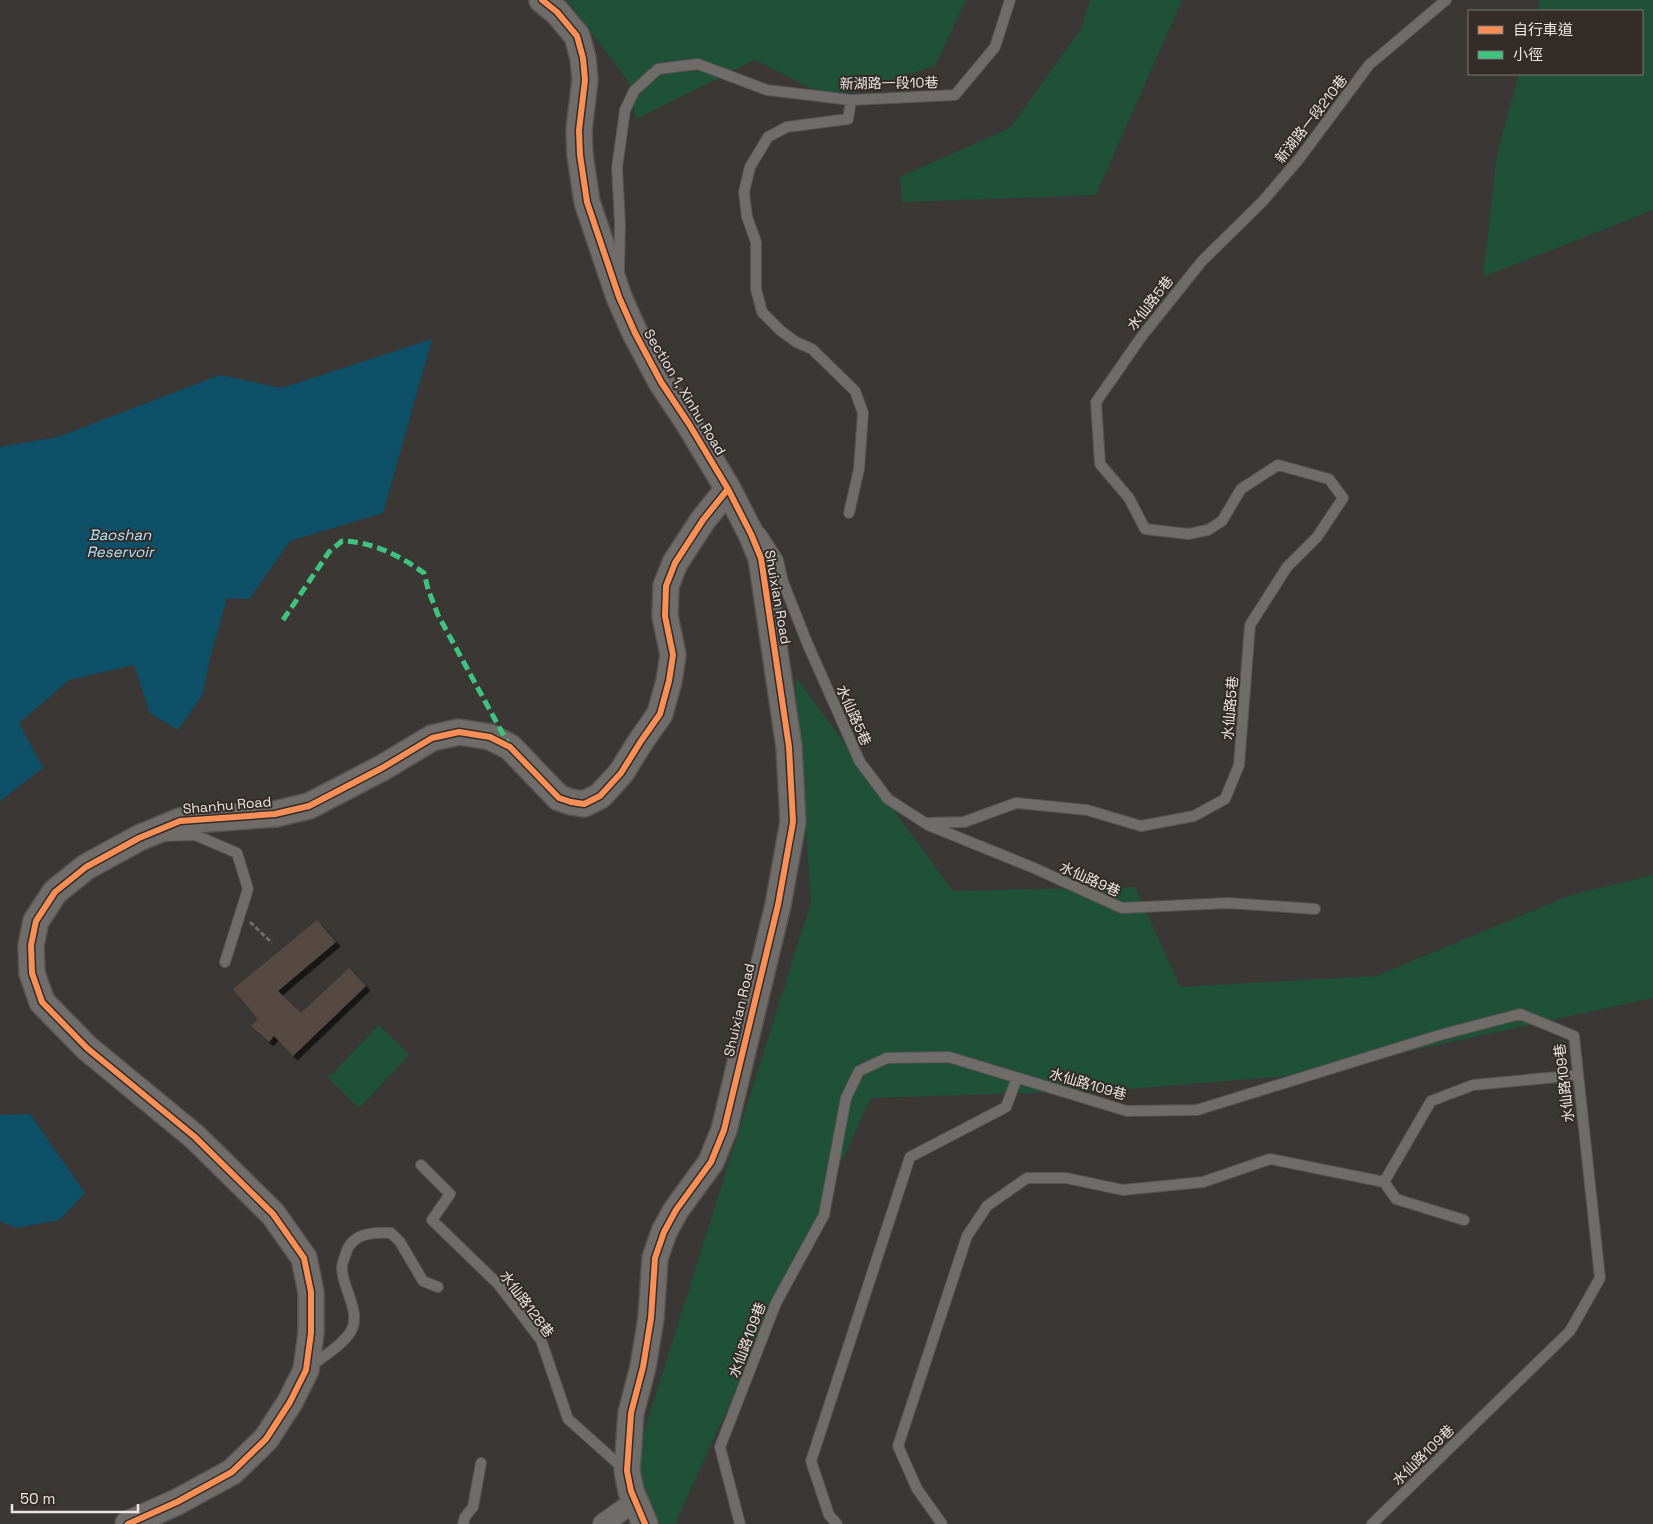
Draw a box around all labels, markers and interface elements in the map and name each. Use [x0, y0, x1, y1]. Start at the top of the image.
legend [1468, 10, 1643, 75]
text: 自行車道 [1513, 20, 1573, 39]
text: 小徑 [1513, 45, 1543, 64]
street label: 新湖路一段210巷 [1271, 71, 1351, 167]
street label: 新湖路一段10巷 [839, 73, 939, 93]
street label: 水仙路5巷 [1123, 272, 1177, 334]
street label: Section 1, Xinhu Road [640, 326, 730, 458]
water label: Baoshan Reservoir [86, 525, 155, 561]
street label: Shuixian Road [761, 548, 795, 646]
street label: 水仙路5巷 [1218, 675, 1242, 741]
street label: 水仙路5巷 [833, 682, 875, 748]
street label: Shanhu Road [182, 792, 272, 818]
street label: 水仙路9巷 [1057, 858, 1123, 900]
street label: Shuixian Road [720, 962, 758, 1058]
street label: 水仙路109巷 [1550, 1042, 1578, 1124]
street label: 水仙路109巷 [1047, 1064, 1129, 1104]
street label: 水仙路128巷 [496, 1267, 558, 1341]
street label: 水仙路109巷 [724, 1300, 770, 1380]
street label: 水仙路109巷 [1388, 1421, 1458, 1489]
scale bar [12, 1482, 139, 1514]
text: 50 m [20, 1489, 55, 1508]

